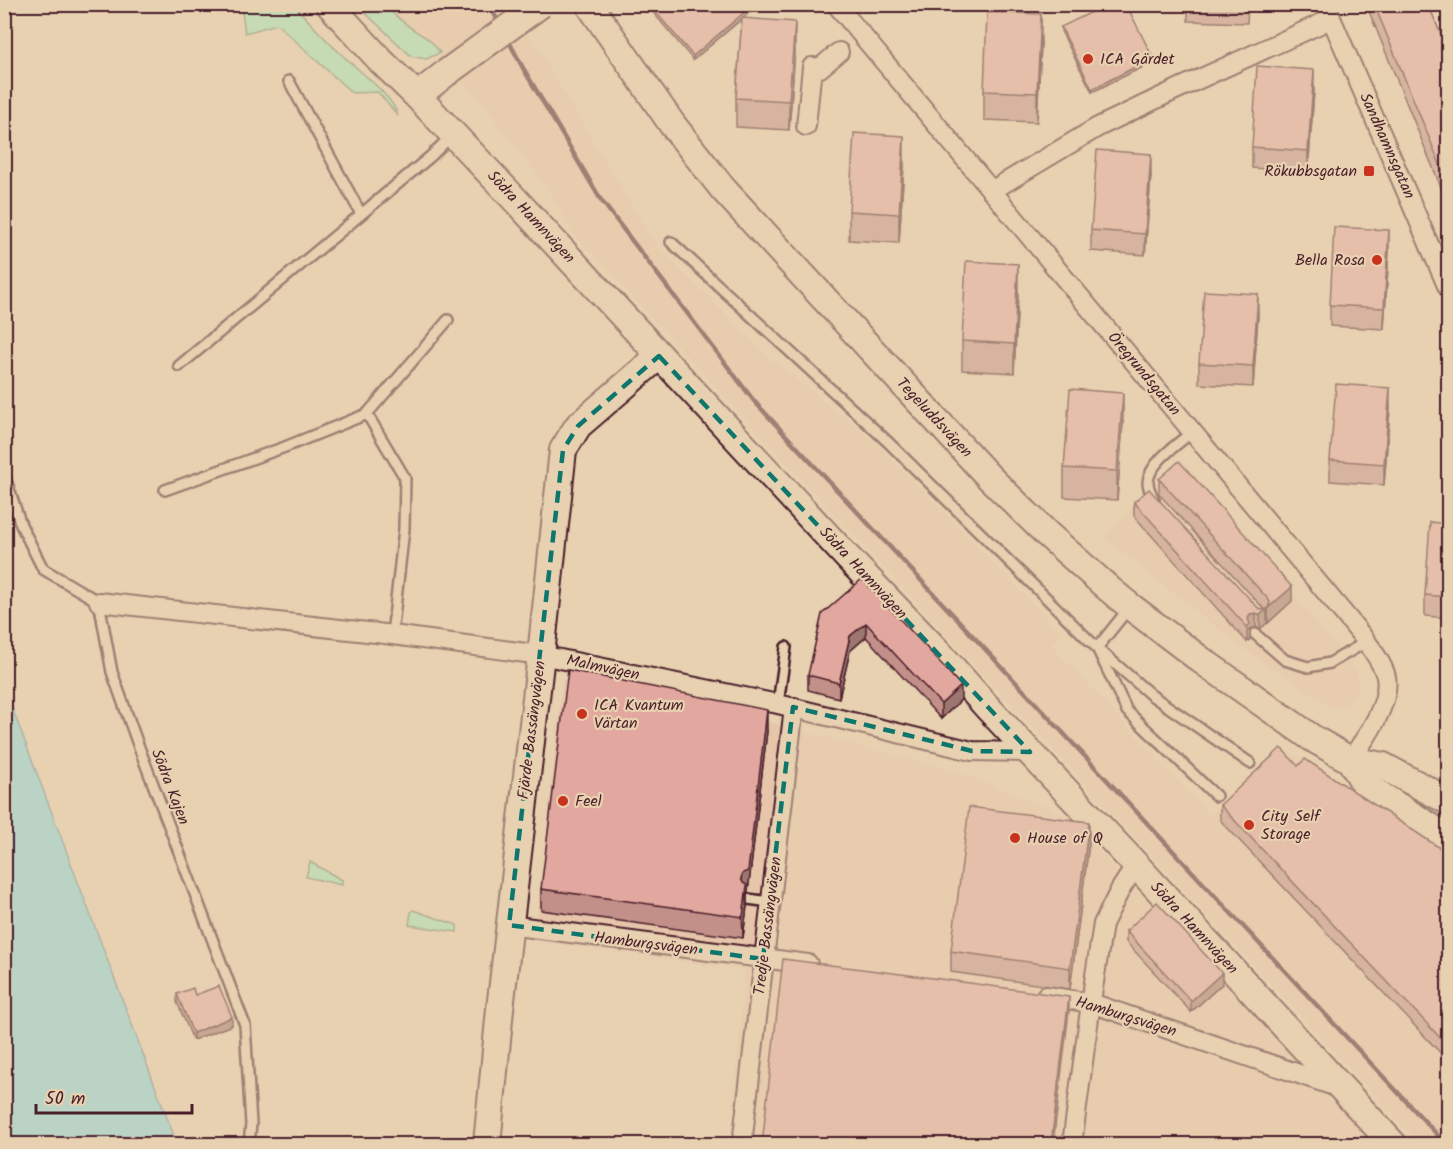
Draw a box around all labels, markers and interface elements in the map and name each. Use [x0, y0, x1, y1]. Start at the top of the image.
place label: ICA Gärdet [1100, 47, 1175, 72]
marker: ICA Gärdet [1081, 52, 1095, 66]
street label: Sandhamnsgatan [1352, 89, 1422, 203]
place label: Rökubbsgatan [1264, 159, 1357, 184]
marker: Rökubbsgatan [1362, 164, 1376, 178]
street label: Södra Hamnvägen [481, 165, 581, 269]
place label: Bella Rosa [1295, 248, 1365, 273]
marker: Bella Rosa [1370, 253, 1384, 267]
street label: Öregrundsgatan [1101, 326, 1187, 422]
street label: Tegeluddsvägen [890, 372, 978, 464]
street label: Södra Hamnvägen [813, 521, 913, 625]
street label: Malmvägen [564, 648, 642, 688]
street label: Fjärde Bassängvägen [511, 659, 553, 801]
place label: ICA Kvantum Värtan [594, 693, 684, 736]
marker: ICA Kvantum Värtan [575, 707, 589, 721]
street label: Södra Kajen [144, 745, 196, 829]
place label: Feel [575, 789, 602, 814]
marker: Feel [556, 794, 570, 808]
place label: City Self Storage [1261, 804, 1322, 847]
marker: City Self Storage [1242, 818, 1256, 832]
place label: House of Q [1027, 826, 1103, 851]
marker: House of Q [1008, 831, 1022, 845]
street label: Tredje Bassängvägen [747, 855, 789, 997]
street label: Södra Hamnvägen [1144, 876, 1244, 980]
street label: Hamburgsvägen [593, 925, 699, 963]
street label: Hamburgsvägen [1072, 990, 1180, 1044]
scale bar [36, 1077, 192, 1115]
text: 50 m [45, 1085, 85, 1114]

